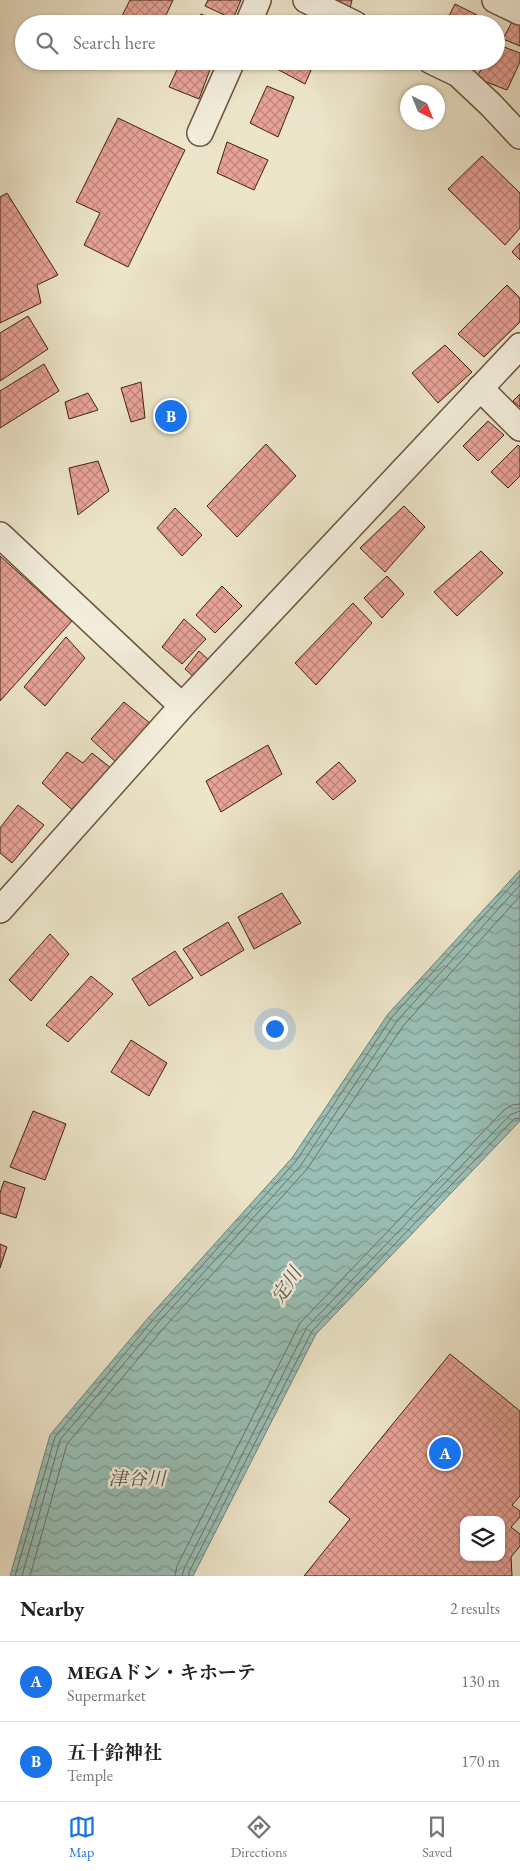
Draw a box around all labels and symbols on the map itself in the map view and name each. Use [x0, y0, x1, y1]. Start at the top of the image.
north arrow [400, 85, 445, 130]
pin: B [155, 397, 187, 435]
your location [262, 1016, 288, 1042]
water label: 定川 [266, 1261, 308, 1308]
pin: A [429, 1434, 461, 1472]
water label: 津谷川 [108, 1466, 167, 1491]

